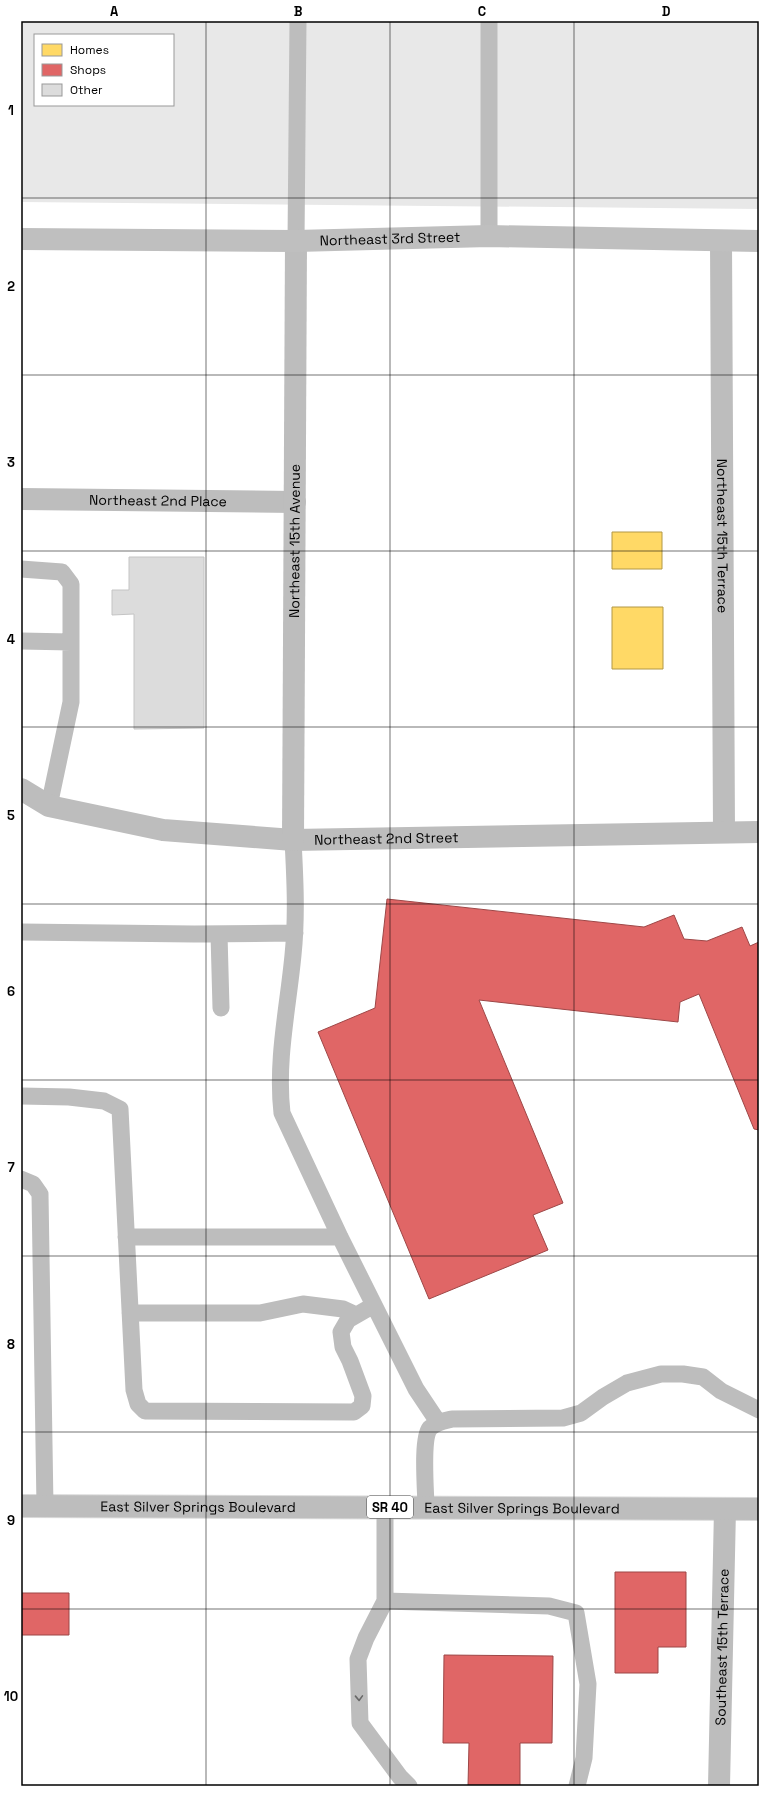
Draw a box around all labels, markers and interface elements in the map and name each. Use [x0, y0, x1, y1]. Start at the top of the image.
text: A [110, 3, 119, 20]
text: B [294, 3, 303, 20]
text: C [478, 3, 486, 20]
text: D [662, 3, 671, 20]
legend [34, 34, 174, 106]
text: Homes [70, 42, 109, 58]
text: Shops [70, 62, 106, 78]
text: Other [70, 82, 103, 98]
text: 1 [8, 102, 14, 119]
street label: Northeast 3rd Street [319, 228, 461, 249]
text: 2 [7, 278, 15, 295]
text: 3 [7, 454, 15, 471]
street label: Northeast 15th Terrace [713, 459, 732, 613]
street label: Northeast 15th Avenue [285, 464, 304, 618]
street label: Northeast 2nd Place [89, 491, 227, 510]
text: 4 [7, 631, 15, 648]
text: 5 [7, 807, 15, 824]
street label: Northeast 2nd Street [314, 828, 459, 849]
text: 6 [7, 983, 15, 1000]
text: 7 [7, 1159, 15, 1176]
text: 8 [7, 1336, 15, 1353]
road number: SR 40 [367, 1496, 413, 1518]
street label: East Silver Springs Boulevard [100, 1497, 296, 1516]
street label: East Silver Springs Boulevard [424, 1499, 620, 1517]
text: 9 [7, 1512, 15, 1529]
street label: Southeast 15th Terrace [711, 1568, 733, 1726]
text: 10 [4, 1688, 18, 1705]
one-way arrow [355, 1695, 363, 1701]

